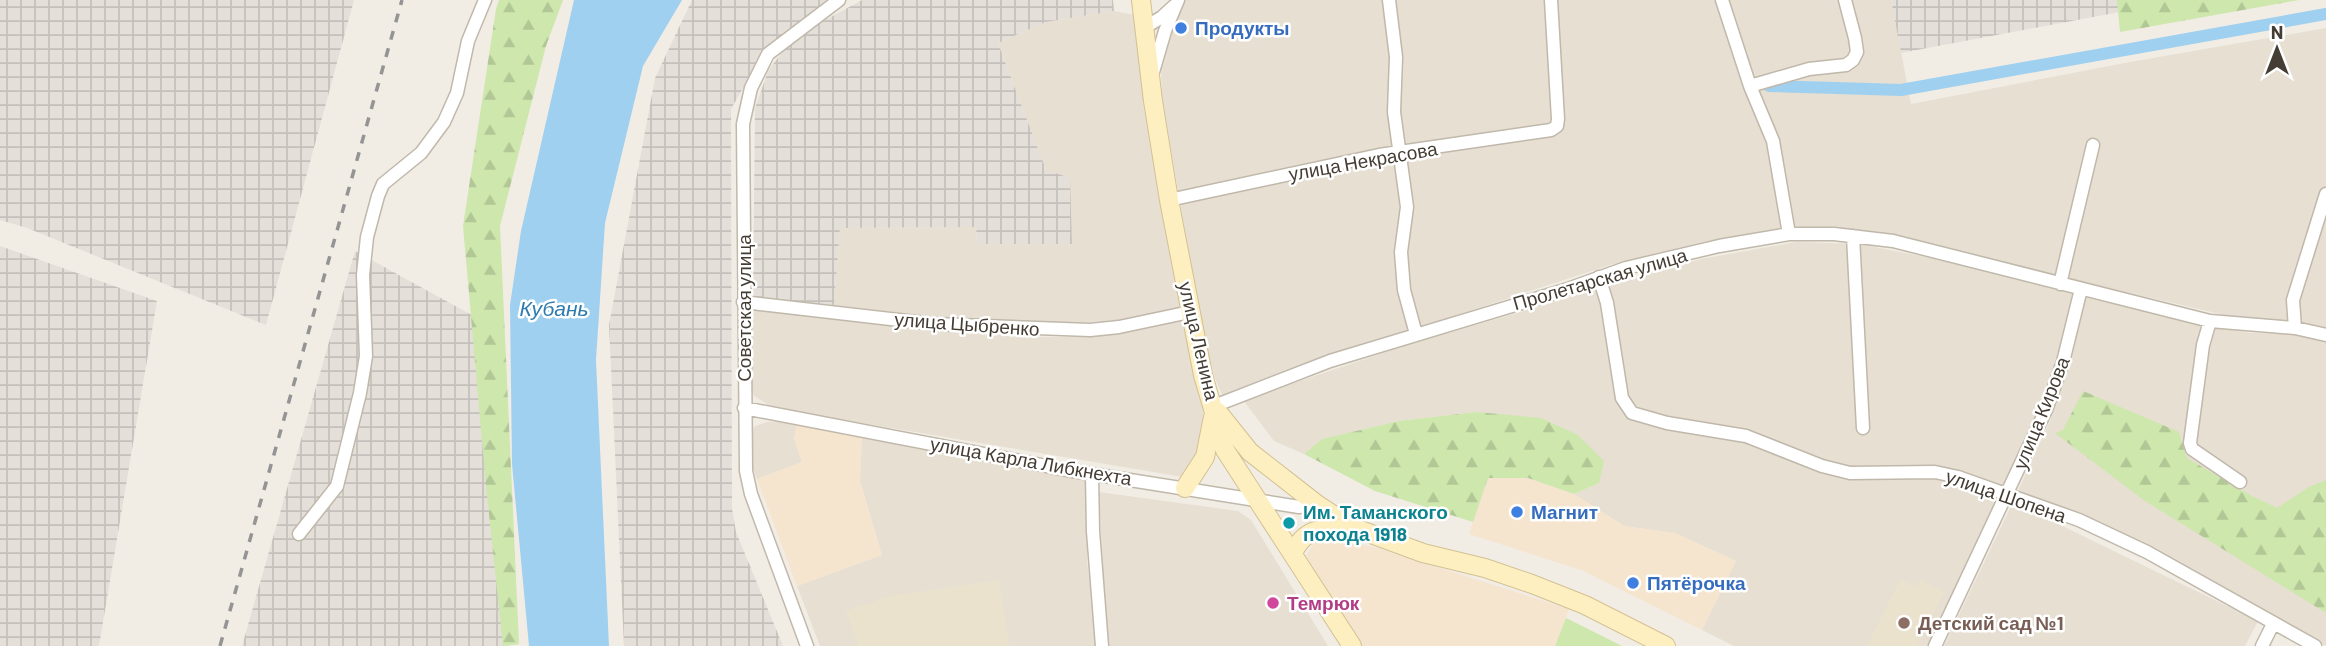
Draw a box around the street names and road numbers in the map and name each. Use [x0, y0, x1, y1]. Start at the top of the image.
street label: улица Некрасова [1287, 136, 1439, 185]
street label: Советская улица [732, 234, 755, 382]
street label: Пролетарская улица [1510, 243, 1690, 314]
street label: улица Ленина [1175, 279, 1224, 403]
street label: улица Цыбренко [894, 307, 1040, 340]
street label: улица Кирова [2008, 353, 2074, 472]
street label: улица Карла Либкнехта [928, 431, 1134, 490]
street label: улица Шопена [1943, 464, 2070, 527]

